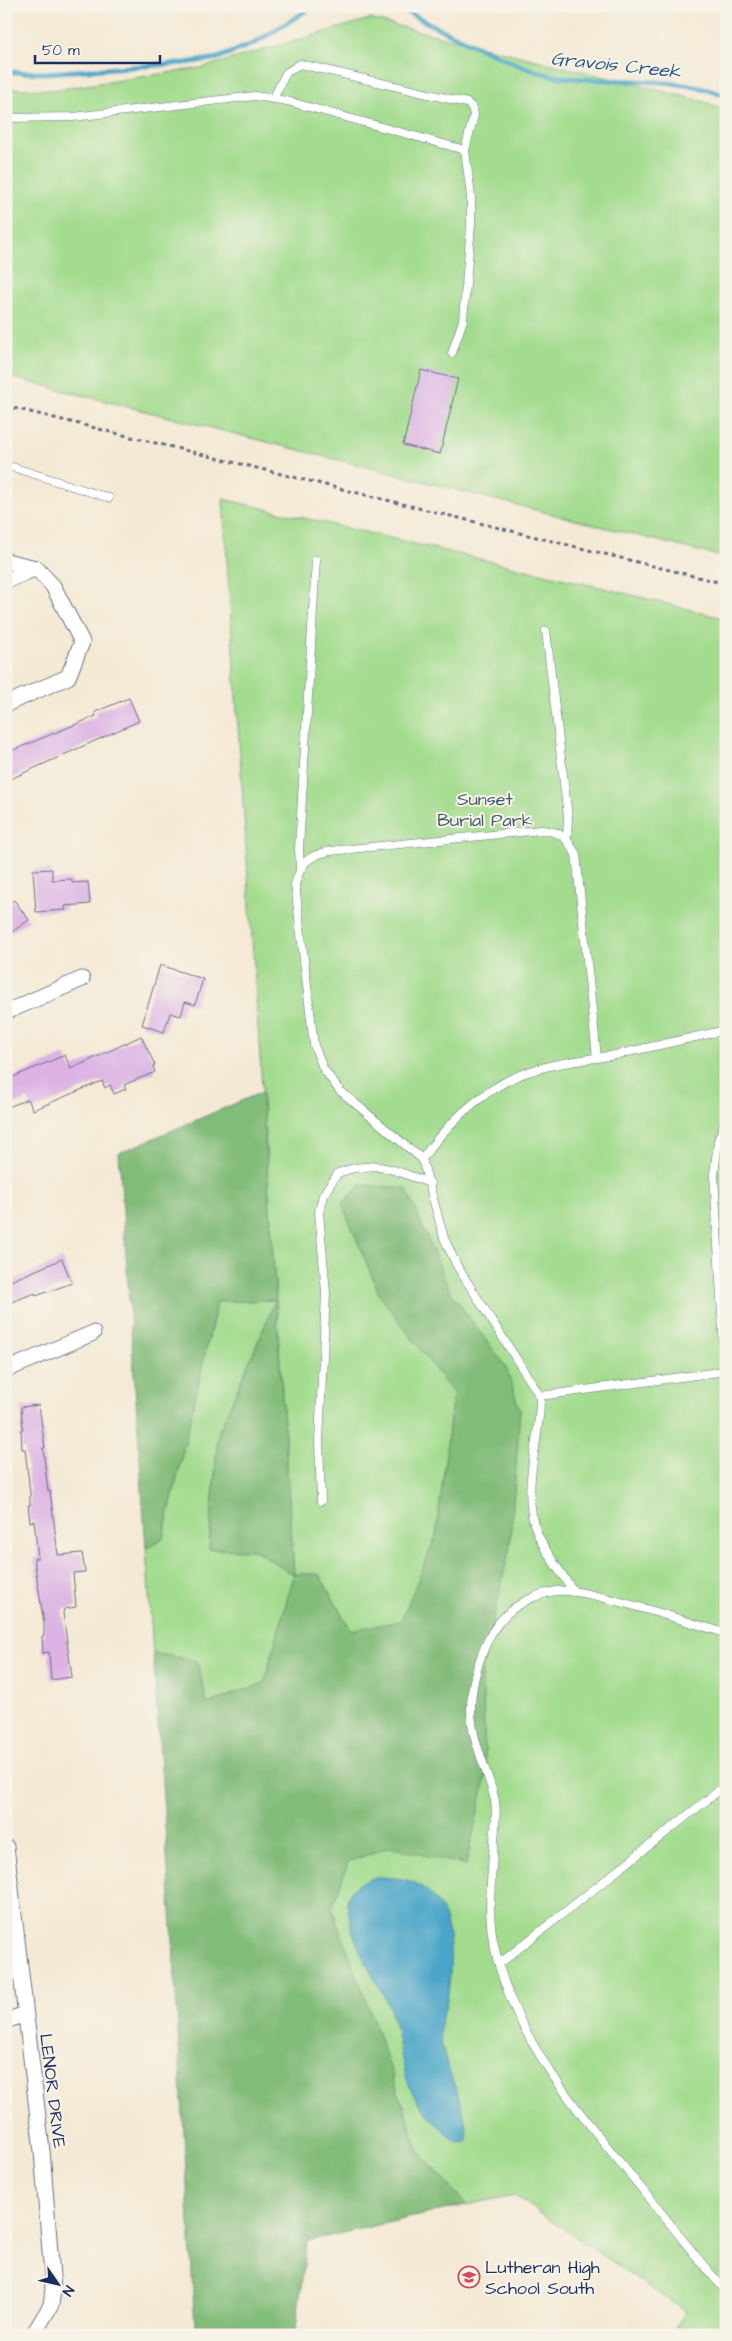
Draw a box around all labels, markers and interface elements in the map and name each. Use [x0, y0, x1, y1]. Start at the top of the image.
scale bar [35, 32, 160, 64]
text: 50 m [42, 40, 80, 61]
water label: Gravois Creek [550, 45, 682, 86]
park label: Sunset Burial Park [437, 787, 533, 833]
street label: LENOR DRIVE [33, 2032, 72, 2150]
place label: Lutheran High School South [485, 2255, 600, 2301]
north arrow [32, 2258, 82, 2308]
school or university icon: Lutheran High School South [457, 2265, 481, 2289]
text: N [57, 2281, 79, 2300]

